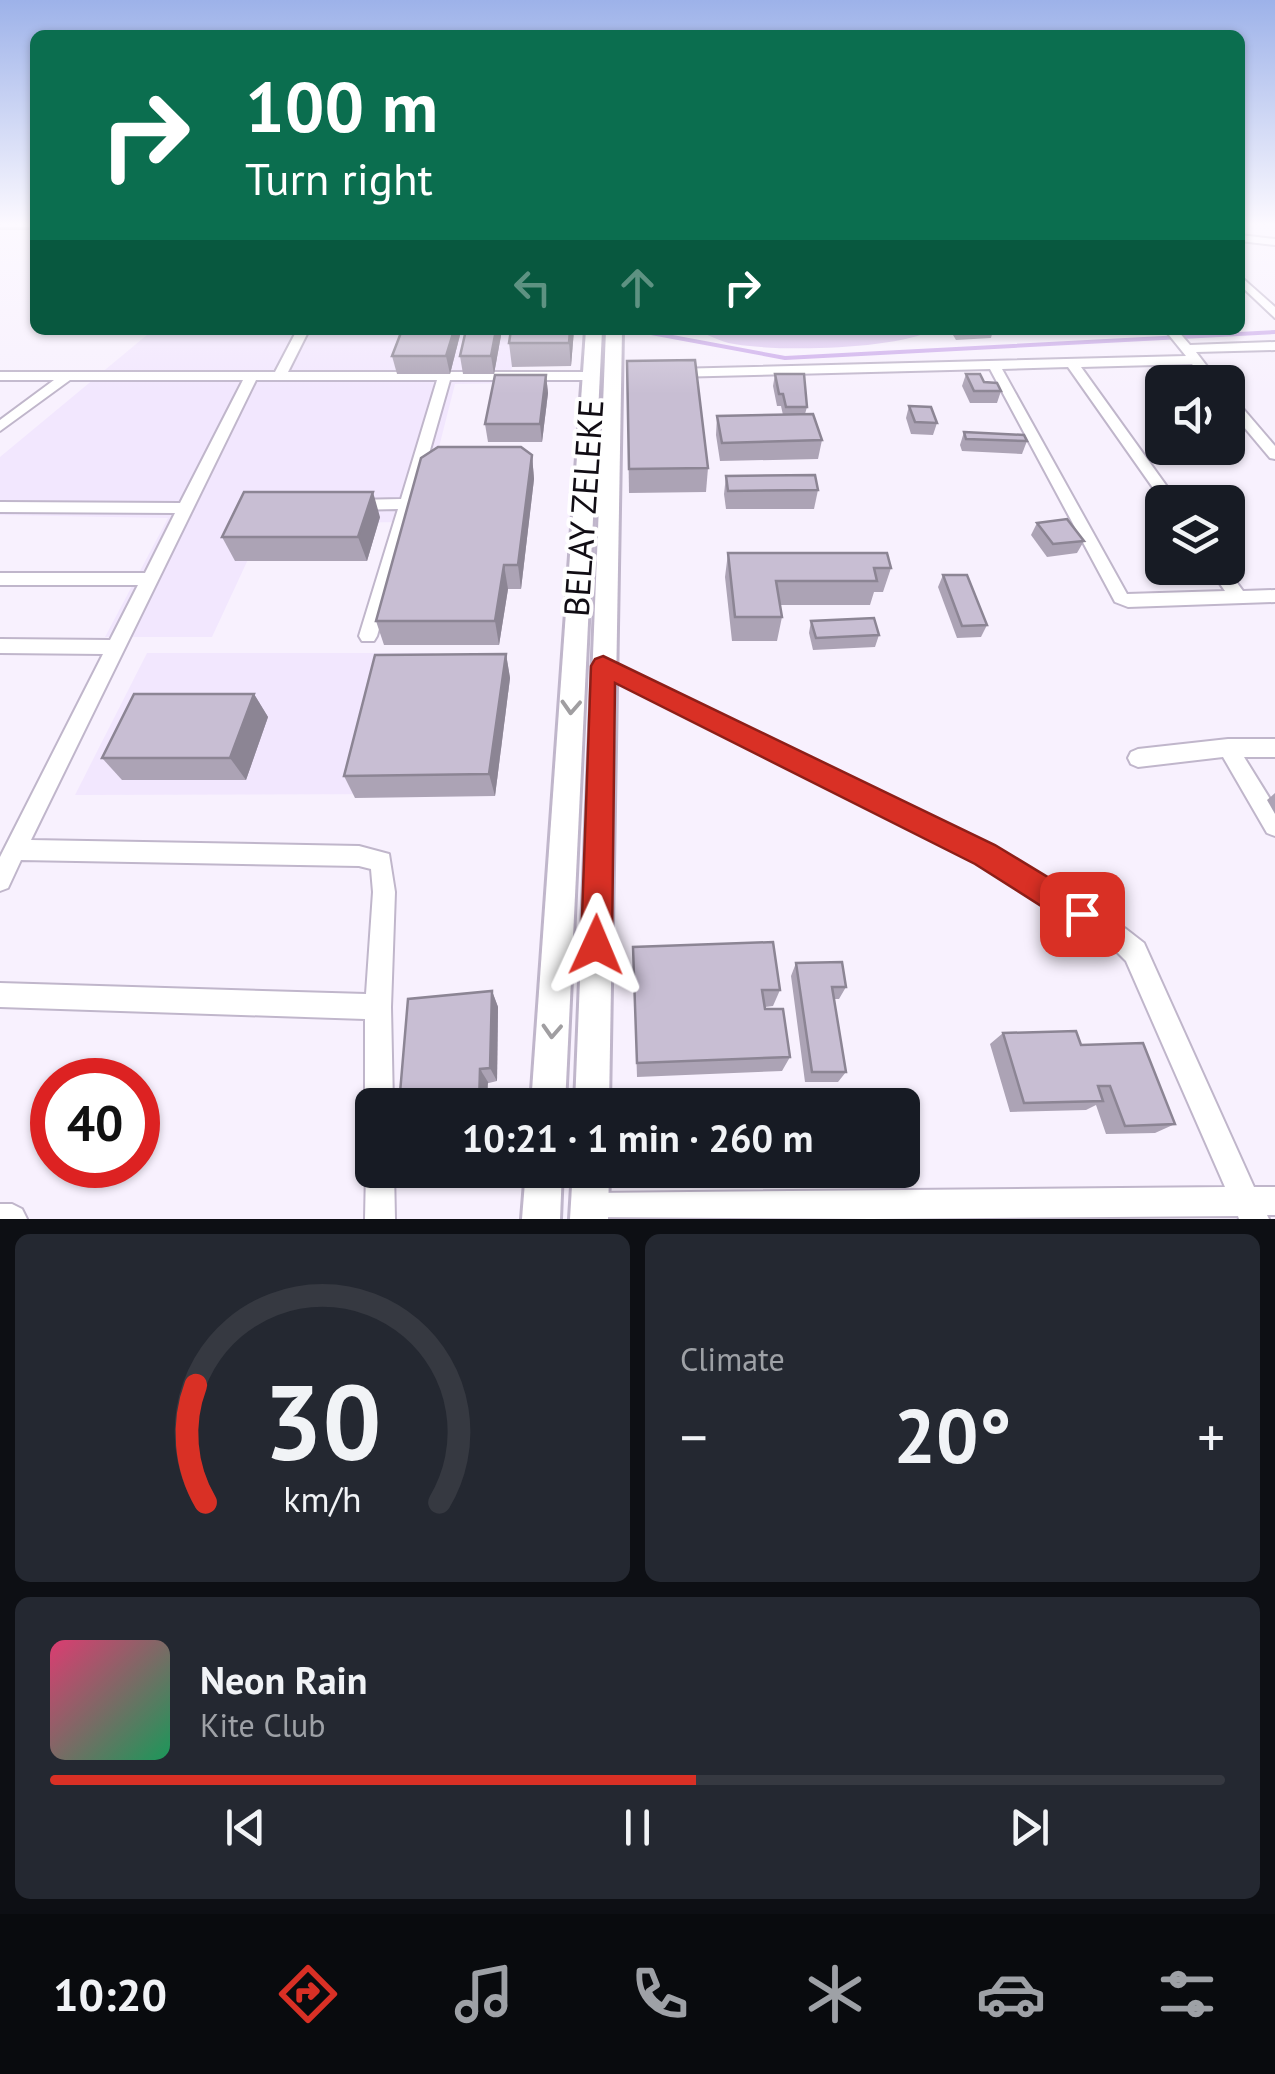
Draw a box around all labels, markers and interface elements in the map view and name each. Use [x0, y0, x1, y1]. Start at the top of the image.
text: 100 m [245, 61, 438, 151]
icon: right [80, 70, 210, 200]
text: Turn right [245, 149, 433, 207]
icon: left [505, 260, 560, 315]
icon: ahead [610, 260, 665, 315]
icon: right [715, 260, 770, 315]
map controls [1145, 365, 1245, 585]
button: sound [1145, 365, 1245, 465]
street label: BELAY ZELEKE [552, 398, 614, 618]
button: layers [1145, 485, 1245, 585]
one-way arrow [561, 700, 582, 716]
pin [1040, 872, 1125, 957]
icon: arrive [1055, 887, 1110, 942]
position arrow [544, 893, 648, 997]
one-way arrow [542, 1024, 563, 1040]
speed limit sign: 40 [30, 1058, 160, 1188]
text: 10:21 · 1 min · 260 m [462, 1113, 813, 1162]
text: Climate [680, 1338, 785, 1380]
text: 30 [264, 1354, 381, 1489]
text: 20° [894, 1387, 1011, 1484]
text: − [680, 1401, 708, 1472]
text: + [1197, 1401, 1225, 1472]
text: km/h [283, 1476, 362, 1522]
text: Neon Rain [200, 1655, 367, 1704]
text: Kite Club [200, 1704, 326, 1746]
icon: previous [218, 1800, 273, 1855]
icon: pause [610, 1800, 665, 1855]
icon: next [1002, 1800, 1057, 1855]
icon: directions [273, 1959, 343, 2029]
icon: music [449, 1959, 519, 2029]
icon: phone [625, 1959, 695, 2029]
icon: climate [800, 1959, 870, 2029]
icon: car [976, 1959, 1046, 2029]
icon: filters [1152, 1959, 1222, 2029]
text: 10:20 [53, 1965, 167, 2023]

